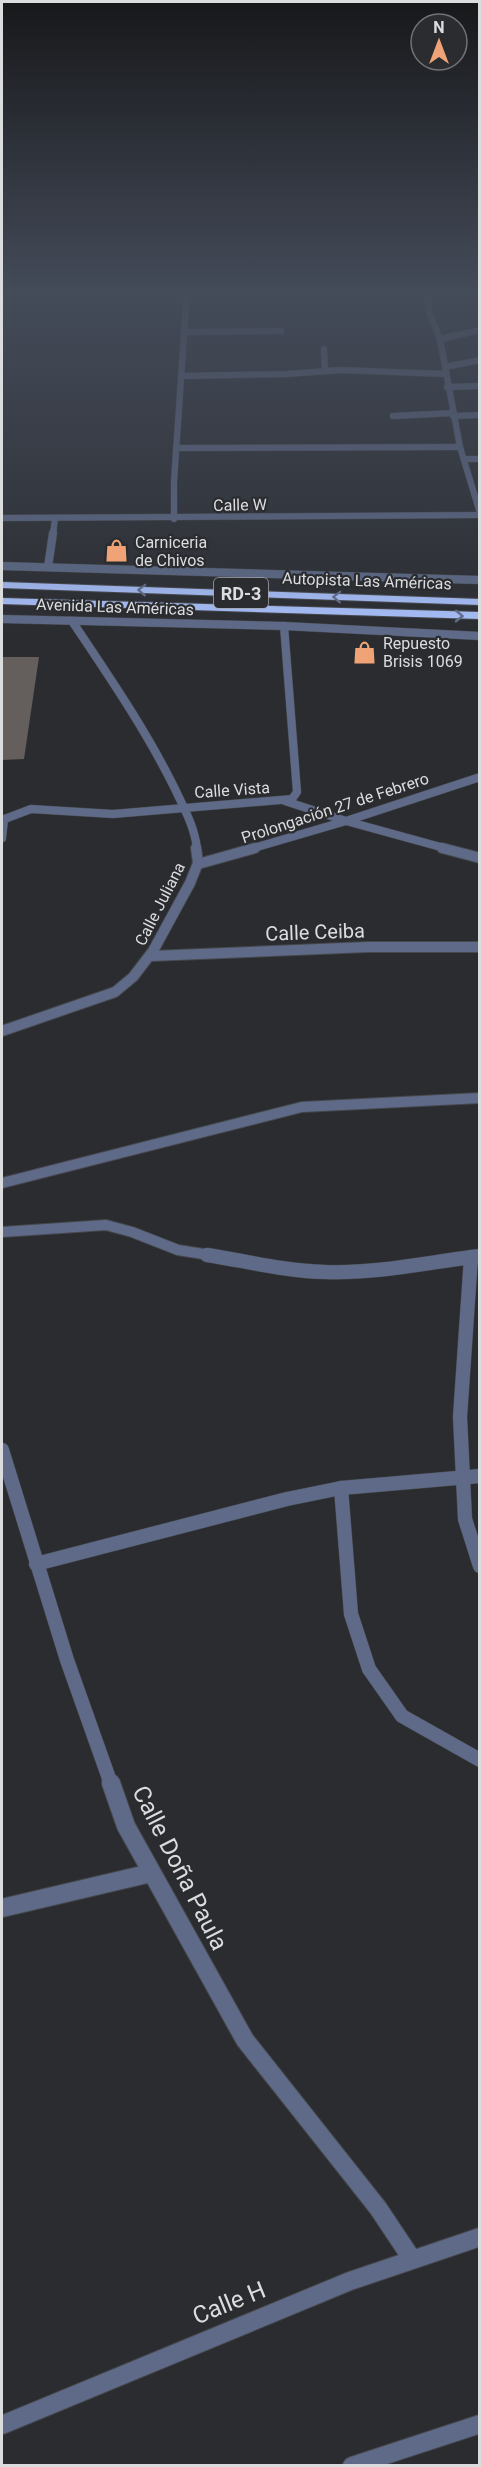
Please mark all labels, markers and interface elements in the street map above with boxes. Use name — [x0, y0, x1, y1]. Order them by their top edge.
north arrow — [409, 12, 469, 72]
text: N — [433, 18, 445, 37]
street label: Calle W — [213, 495, 267, 515]
place label: Carniceria de Chivos — [135, 533, 207, 570]
shop icon: Carniceria de Chivos — [104, 538, 130, 564]
street label: Autopista Las Américas — [282, 569, 452, 593]
road number: RD-3 — [214, 578, 268, 608]
one-way arrow — [138, 584, 147, 596]
one-way arrow — [333, 591, 342, 603]
street label: Avenida Las Américas — [36, 595, 194, 619]
one-way arrow — [454, 609, 463, 622]
place label: Repuesto Brisis 1069 — [383, 634, 463, 671]
shop icon: Repuesto Brisis 1069 — [352, 639, 378, 665]
street label: Prolongación 27 de Febrero — [239, 769, 431, 847]
street label: Calle Vista — [194, 778, 270, 802]
street label: Calle Juliana — [131, 859, 189, 949]
street label: Calle Ceiba — [265, 918, 365, 946]
street label: Calle Doña Paula — [126, 1781, 234, 1955]
street label: Calle H — [188, 2276, 270, 2330]

